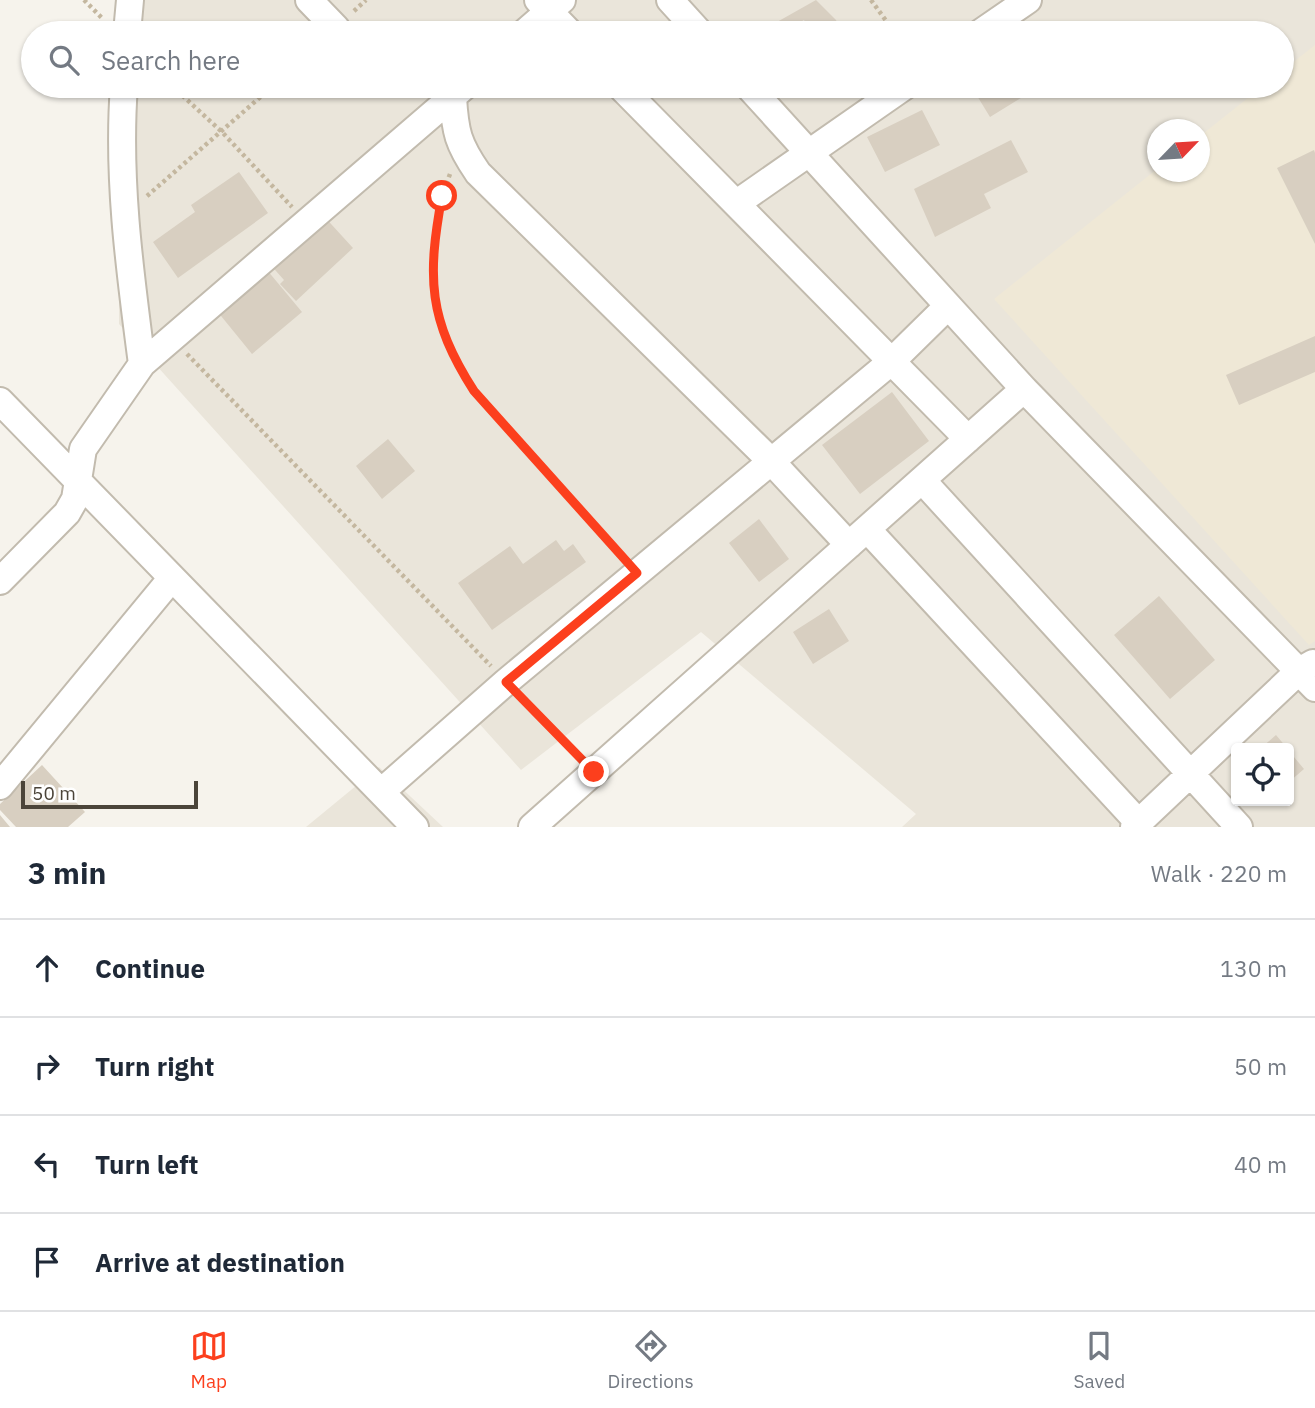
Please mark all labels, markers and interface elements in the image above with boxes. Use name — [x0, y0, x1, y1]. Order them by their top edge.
search box — [21, 21, 1294, 98]
icon: search — [45, 41, 83, 79]
text: Search here — [101, 43, 240, 77]
north arrow — [1147, 119, 1210, 182]
route start — [426, 180, 457, 211]
map controls — [1231, 743, 1294, 806]
button: locate — [1231, 743, 1294, 806]
route end — [578, 756, 609, 787]
scale bar — [21, 778, 198, 810]
text: 50 m — [32, 781, 76, 805]
text: 3 min — [28, 853, 106, 892]
text: Walk · 220 m — [1151, 858, 1287, 888]
icon: ahead — [28, 949, 66, 987]
text: Continue — [95, 951, 205, 985]
text: 130 m — [1220, 953, 1287, 983]
icon: right — [28, 1047, 66, 1085]
text: Turn right — [95, 1049, 214, 1083]
text: 50 m — [1234, 1051, 1287, 1081]
icon: left — [28, 1145, 66, 1183]
text: Turn left — [95, 1147, 198, 1181]
text: 40 m — [1234, 1149, 1287, 1179]
icon: arrive — [28, 1243, 66, 1281]
text: Arrive at destination — [95, 1245, 345, 1279]
tab: Map — [190, 1327, 228, 1393]
tab: Directions — [607, 1327, 694, 1393]
tab: Saved — [1074, 1327, 1125, 1393]

